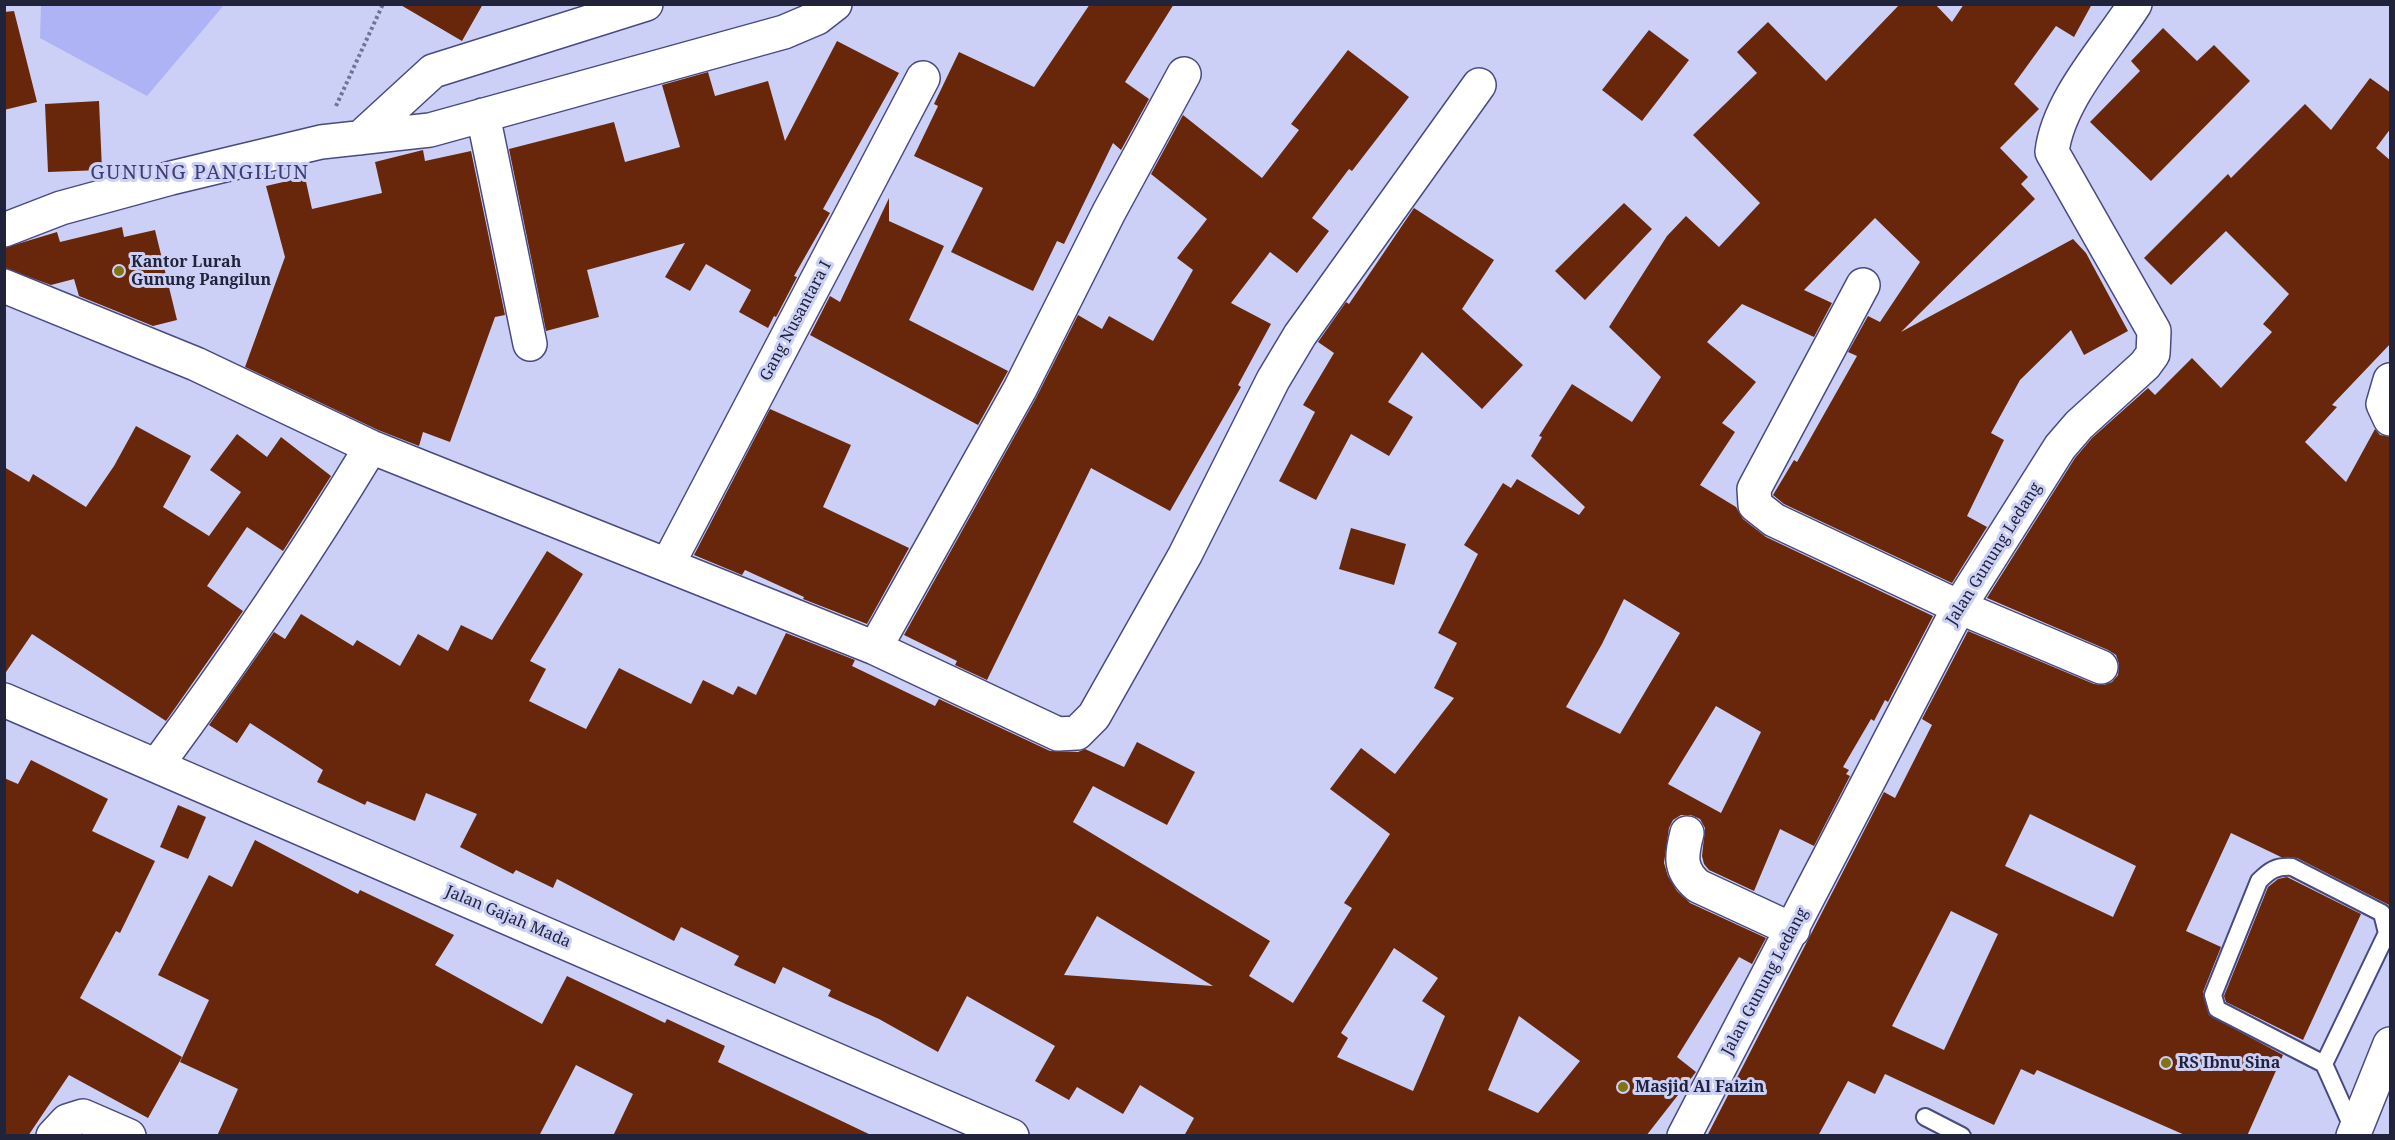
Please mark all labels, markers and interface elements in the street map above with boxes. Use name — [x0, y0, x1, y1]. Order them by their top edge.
district label: GUNUNG PANGILUN — [90, 161, 310, 185]
place label: Kantor Lurah Gunung Pangilun — [131, 252, 271, 290]
street label: Gang Nusantara I — [756, 258, 836, 384]
marker: Kantor Lurah Gunung Pangilun — [112, 264, 126, 278]
street label: Jalan Gunung Ledang — [1942, 479, 2046, 629]
street label: Jalan Gajah Mada — [442, 882, 574, 952]
street label: Jalan Gunung Ledang — [1718, 905, 1812, 1059]
place label: RS Ibnu Sina — [2178, 1053, 2280, 1073]
marker: RS Ibnu Sina — [2159, 1056, 2173, 1070]
place label: Masjid Al Faizin — [1635, 1077, 1764, 1097]
marker: Masjid Al Faizin — [1616, 1080, 1630, 1094]

